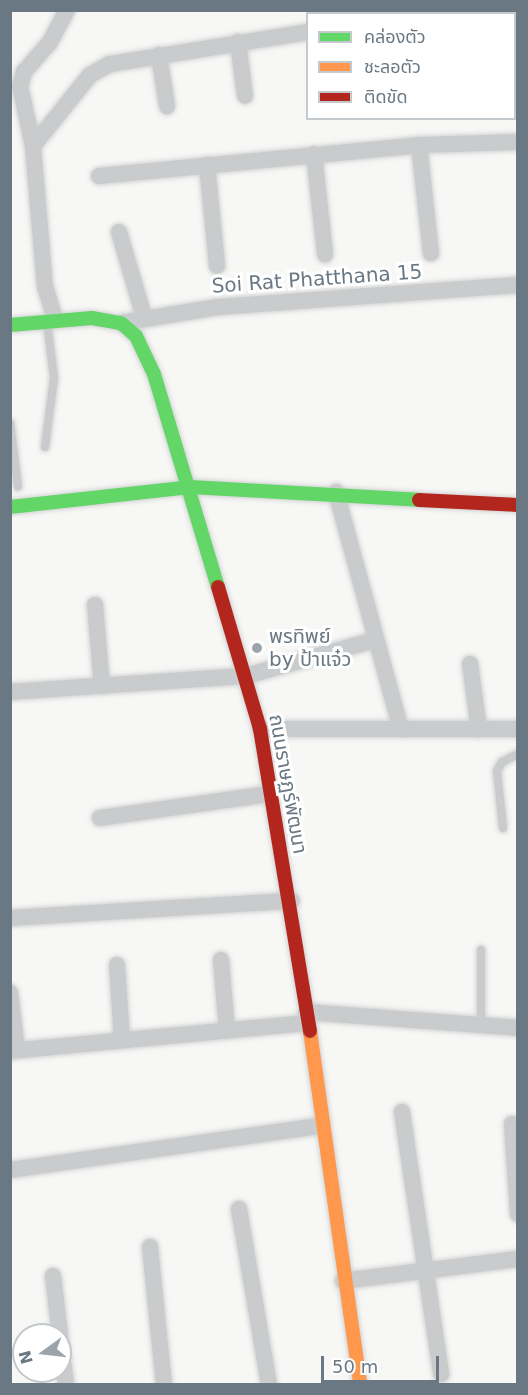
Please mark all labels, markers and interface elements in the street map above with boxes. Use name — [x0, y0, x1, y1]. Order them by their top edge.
legend — [306, 12, 516, 120]
text: คล่องตัว — [364, 26, 426, 47]
text: ชะลอตัว — [364, 56, 421, 77]
text: ติดขัด — [364, 86, 407, 107]
street label: Soi Rat Phatthana 15 — [211, 260, 423, 298]
place label: พรทิพย์ by ป้าแจ๋ว — [269, 624, 351, 671]
marker: พรทิพย์ by ป้าแจ๋ว — [250, 641, 264, 655]
street label: ถนนราษฏร์พัฒนา — [264, 712, 312, 856]
north arrow — [12, 1323, 72, 1383]
scale bar — [324, 1344, 442, 1382]
text: N — [15, 1348, 37, 1366]
text: 50 m — [332, 1356, 378, 1377]

